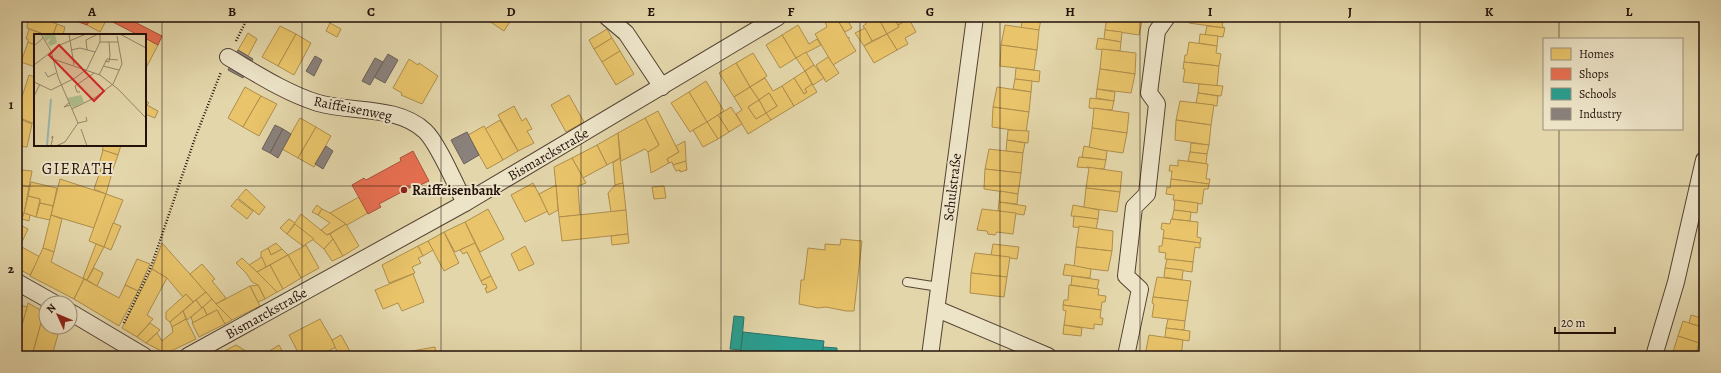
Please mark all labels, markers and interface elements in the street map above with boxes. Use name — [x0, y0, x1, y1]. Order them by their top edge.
text: A — [87, 3, 97, 20]
text: B — [228, 3, 236, 20]
text: C — [367, 3, 375, 20]
text: D — [506, 3, 516, 20]
text: E — [647, 3, 655, 20]
text: F — [788, 3, 795, 20]
text: G — [926, 3, 934, 20]
text: H — [1065, 3, 1075, 20]
text: I — [1208, 3, 1213, 20]
text: J — [1348, 3, 1352, 20]
text: K — [1485, 3, 1494, 20]
text: L — [1626, 3, 1633, 20]
inset map — [34, 34, 146, 146]
legend — [1543, 38, 1683, 130]
text: Homes — [1579, 46, 1614, 62]
text: Shops — [1579, 66, 1609, 82]
text: Schools — [1579, 86, 1616, 102]
street label: Raiffeisenweg — [312, 92, 394, 125]
text: 1 — [9, 96, 14, 113]
text: Industry — [1579, 106, 1622, 122]
street label: Bismarckstraße — [504, 124, 592, 185]
street label: Schulstraße — [939, 152, 966, 222]
district label: GIERATH — [42, 158, 114, 180]
place label: Raiffeisenbank — [412, 181, 501, 200]
marker: Raiffeisenbank — [399, 185, 409, 195]
text: 2 — [8, 260, 15, 277]
street label: Bismarckstraße — [222, 283, 310, 344]
north arrow — [38, 295, 78, 335]
text: N — [43, 300, 59, 316]
scale bar — [1555, 309, 1615, 335]
text: 20 m — [1561, 315, 1585, 331]

